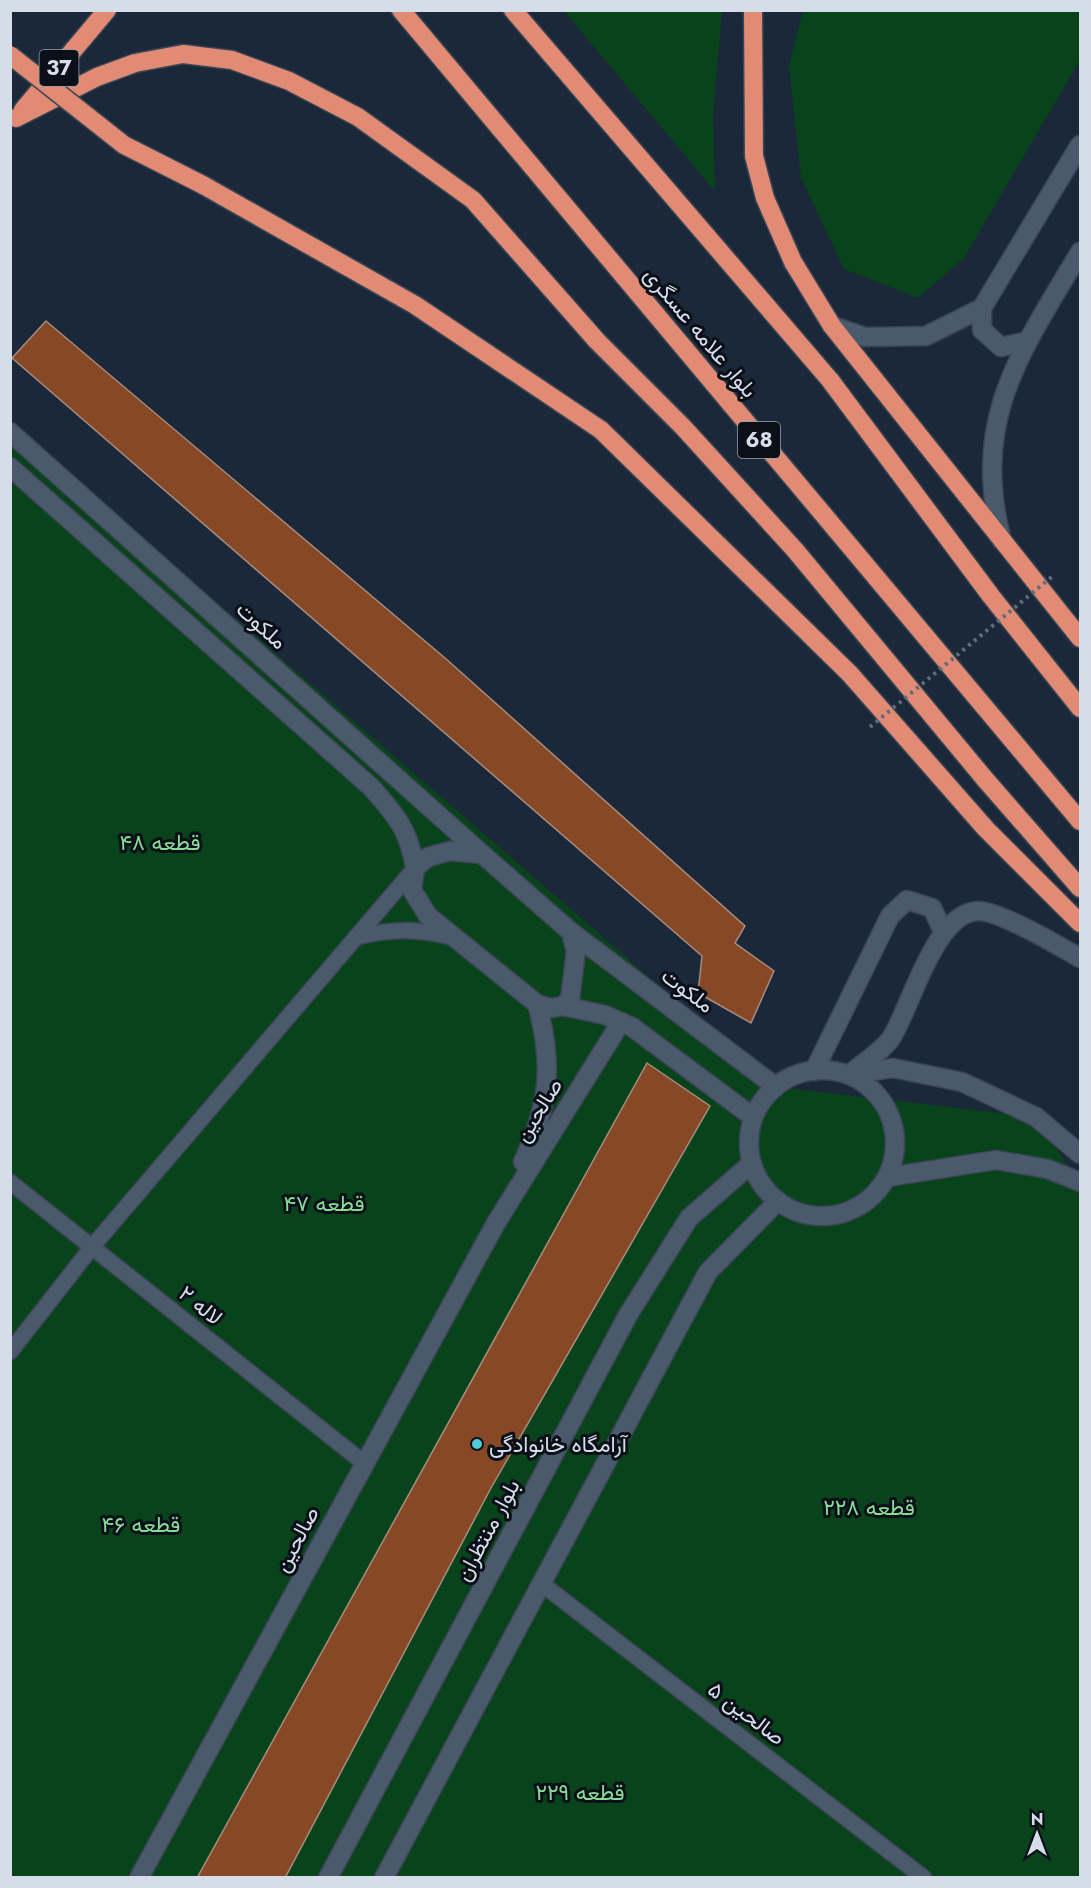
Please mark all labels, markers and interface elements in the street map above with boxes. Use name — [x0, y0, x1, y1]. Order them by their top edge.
road number: 37 — [40, 50, 78, 86]
street label: بلوار علامه عسگری — [637, 260, 765, 404]
road number: 68 — [738, 422, 780, 458]
street label: ملکوت — [229, 593, 295, 657]
park label: قطعه ۴۸ — [119, 826, 201, 858]
street label: ملکوت — [655, 959, 721, 1021]
street label: صالحین — [506, 1072, 570, 1148]
park label: قطعه ۴۷ — [283, 1187, 365, 1219]
street label: لاله ۲ — [172, 1277, 230, 1333]
place label: آرامگاه خانوادگی — [489, 1428, 629, 1460]
marker: آرامگاه خانوادگی — [470, 1437, 484, 1451]
street label: بلوار منتظران — [447, 1473, 527, 1587]
park label: قطعه ۲۲۸ — [823, 1491, 915, 1523]
street label: صالحین — [265, 1501, 327, 1577]
park label: قطعه ۴۶ — [102, 1508, 180, 1540]
street label: صالحین ۵ — [702, 1673, 792, 1753]
park label: قطعه ۲۲۹ — [535, 1776, 625, 1808]
north arrow — [1007, 1804, 1067, 1864]
text: N — [1031, 1808, 1043, 1831]

